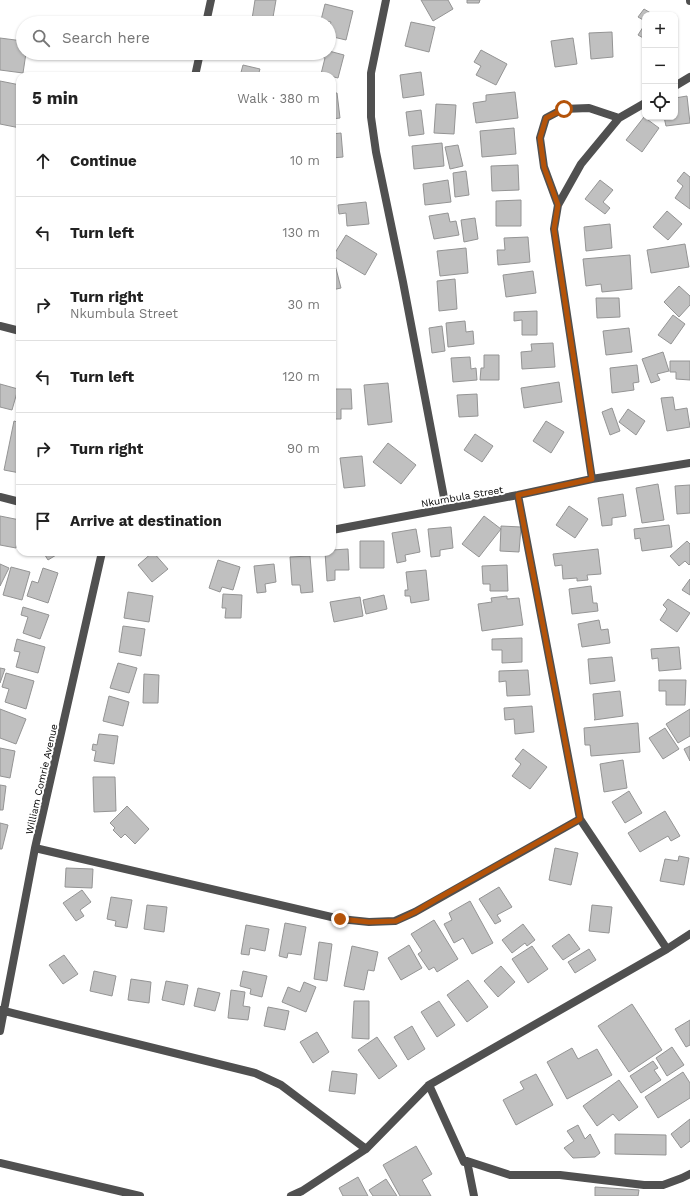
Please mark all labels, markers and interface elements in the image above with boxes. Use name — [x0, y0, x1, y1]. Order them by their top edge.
map controls — [642, 12, 678, 120]
button: + — [642, 12, 678, 48]
search box — [16, 16, 336, 60]
icon: search — [30, 27, 52, 49]
text: Search here — [62, 29, 150, 47]
button: − — [642, 48, 678, 84]
button: locate — [642, 84, 678, 120]
text: 5 min — [32, 88, 78, 108]
text: Walk · 380 m — [237, 91, 320, 106]
route start — [555, 100, 573, 118]
icon: ahead — [32, 150, 54, 172]
text: Continue — [70, 152, 137, 170]
text: 10 m — [290, 153, 320, 168]
icon: left — [32, 222, 54, 244]
text: Turn left — [70, 224, 134, 242]
text: 130 m — [282, 225, 320, 240]
text: Turn right — [70, 288, 143, 306]
icon: right — [32, 294, 54, 316]
text: 30 m — [288, 297, 320, 312]
text: Nkumbula Street — [70, 306, 178, 321]
icon: left — [32, 366, 54, 388]
text: Turn left — [70, 368, 134, 386]
text: 120 m — [282, 369, 320, 384]
icon: right — [32, 438, 54, 460]
text: Turn right — [70, 440, 143, 458]
text: 90 m — [287, 441, 320, 456]
street label: Nkumbula Street — [420, 484, 505, 509]
icon: arrive — [32, 510, 54, 532]
text: Arrive at destination — [70, 512, 222, 530]
street label: William Comrie Avenue — [23, 723, 60, 835]
route end — [331, 910, 349, 928]

